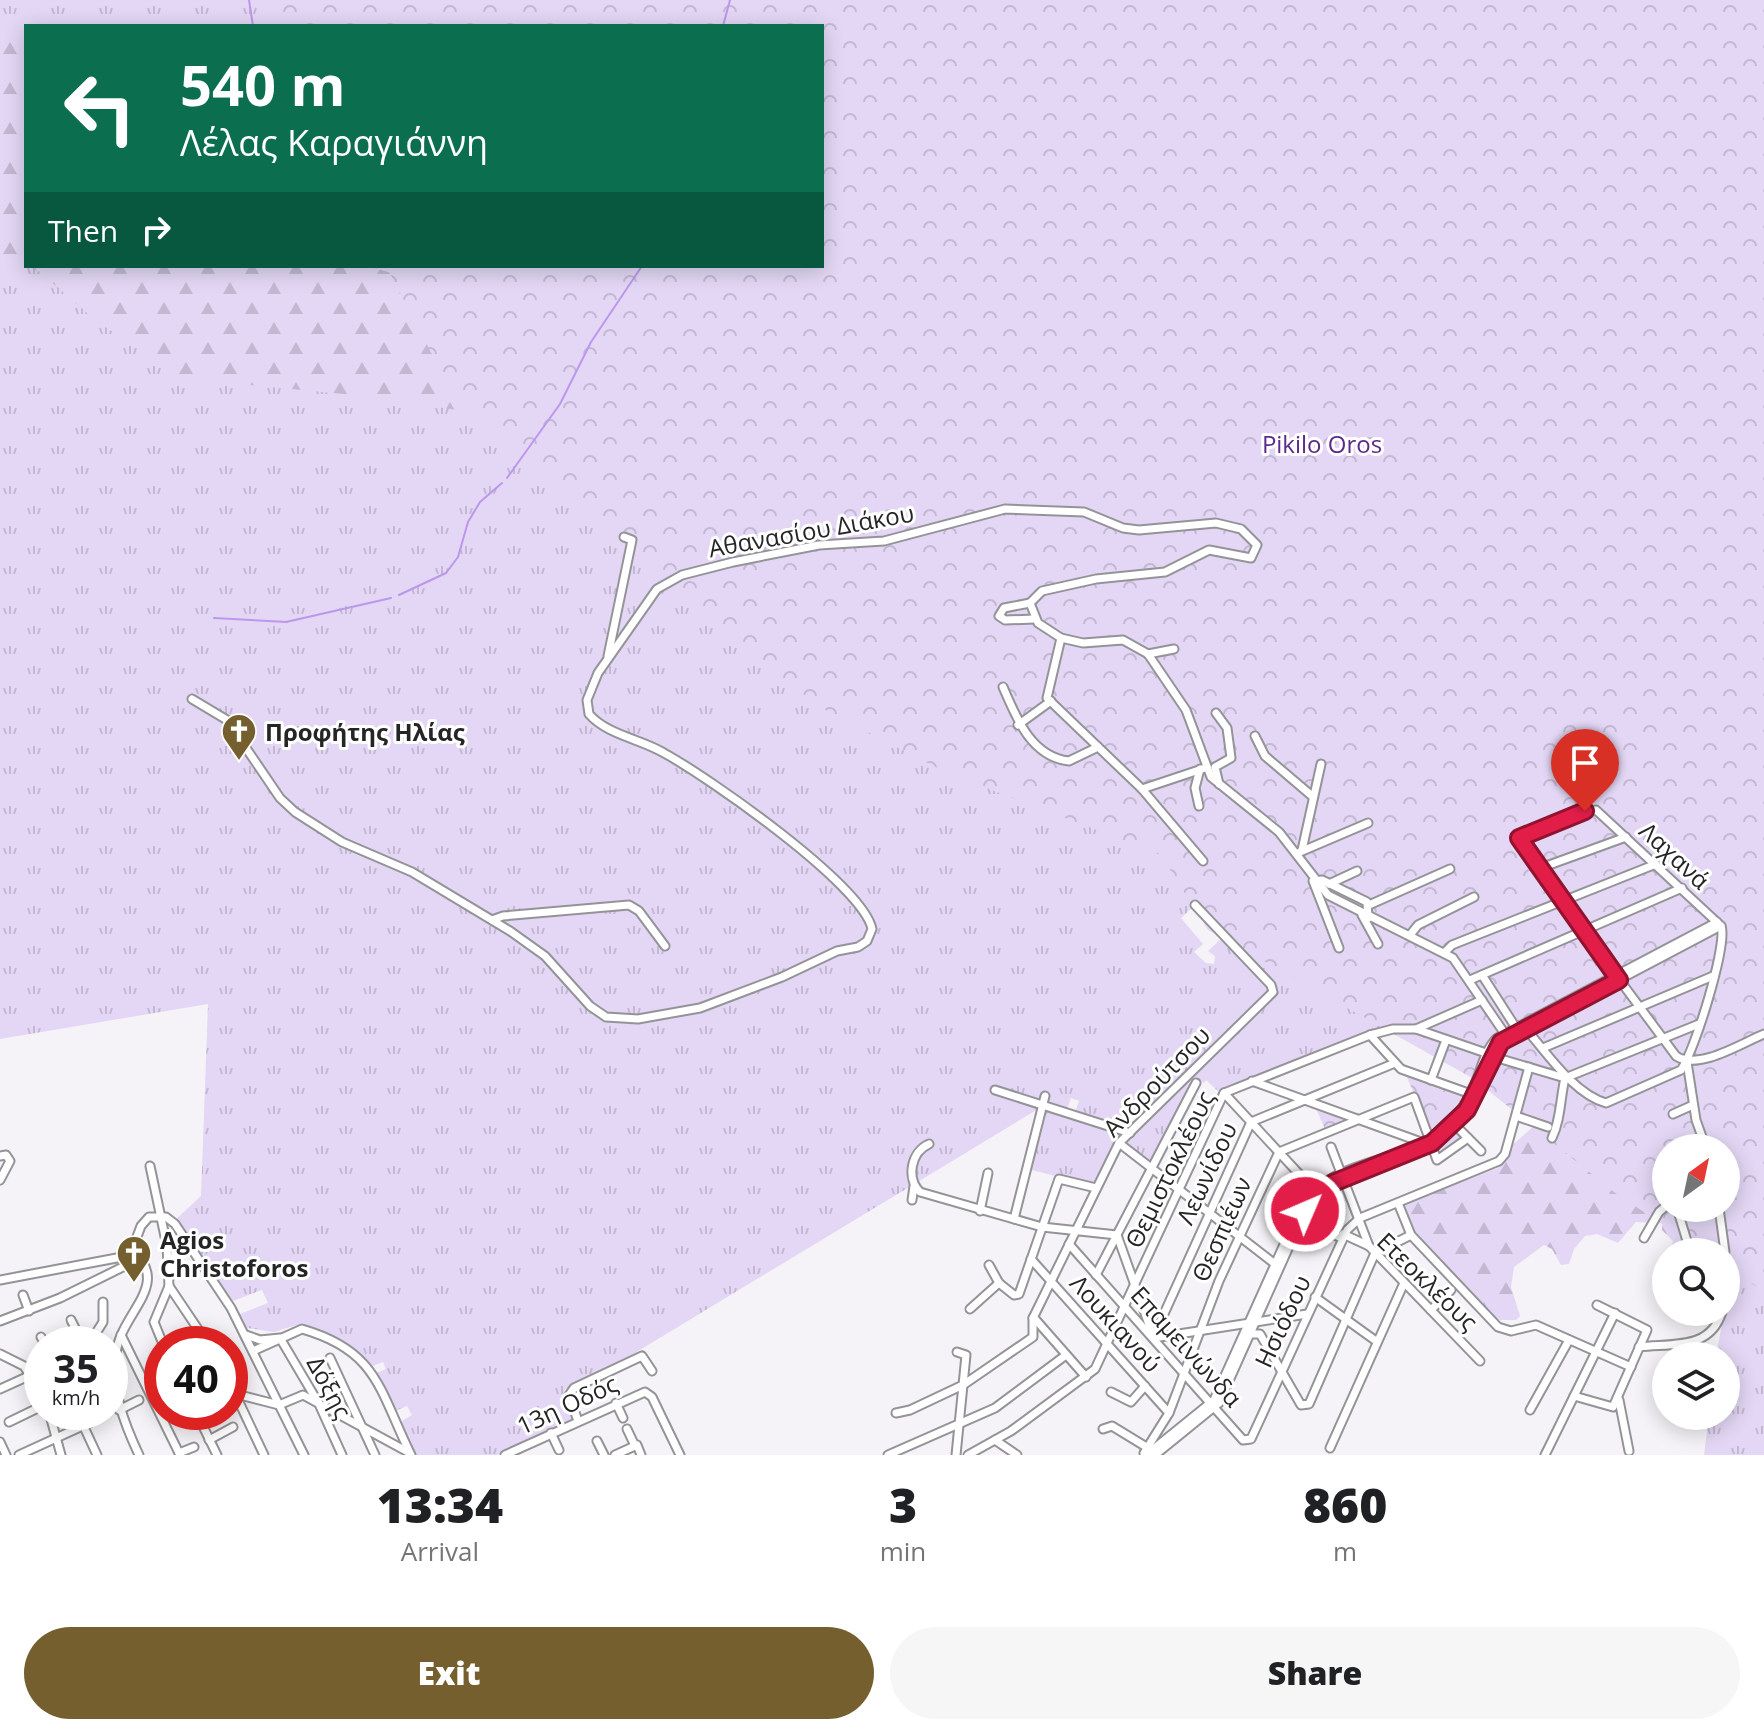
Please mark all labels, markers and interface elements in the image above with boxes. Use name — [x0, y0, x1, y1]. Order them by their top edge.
text: 540 m — [180, 46, 346, 122]
icon: left — [48, 56, 152, 160]
text: Λέλας Καραγιάννη — [180, 118, 488, 167]
icon: right — [134, 208, 178, 252]
text: Then — [48, 210, 118, 251]
park label: Pikilo Oros — [1262, 427, 1382, 460]
street label: Αθανασίου Διάκου — [706, 496, 916, 564]
church icon: Προφήτης Ηλίας — [220, 712, 258, 762]
place label: Προφήτης Ηλίας — [265, 715, 465, 748]
pin — [1551, 729, 1619, 811]
icon: arrive — [1563, 741, 1607, 785]
street label: Λαχανά — [1633, 814, 1717, 896]
street label: Ανδρούτσου — [1095, 1019, 1217, 1143]
street label: Θεμιστοκλέους — [1117, 1085, 1221, 1253]
street label: Λεωνίδου — [1168, 1117, 1244, 1229]
north arrow — [1652, 1134, 1740, 1222]
map controls — [1652, 1134, 1740, 1430]
position arrow — [1263, 1169, 1347, 1253]
street label: Θεσπιέων — [1183, 1171, 1259, 1287]
place label: Agios Christoforos — [160, 1223, 308, 1284]
street label: Ετεοκλέους — [1370, 1225, 1486, 1337]
church icon: Agios Christoforos — [115, 1234, 153, 1284]
button: search — [1652, 1238, 1740, 1326]
street label: Λουκιανού — [1063, 1267, 1169, 1379]
street label: Ησιόδου — [1246, 1269, 1318, 1373]
street label: Επαμεινώνδα — [1124, 1279, 1250, 1414]
speed limit sign: 40 — [144, 1326, 248, 1430]
text: 35 — [53, 1340, 99, 1395]
button: layers — [1652, 1342, 1740, 1430]
street label: Δόξης — [300, 1350, 360, 1424]
street label: 13η Οδός — [511, 1366, 623, 1442]
text: km/h — [52, 1384, 100, 1411]
text: 13:34 — [377, 1472, 503, 1537]
text: 3 — [889, 1472, 917, 1537]
text: 860 — [1303, 1472, 1387, 1537]
text: Arrival — [401, 1533, 479, 1569]
text: min — [880, 1533, 926, 1569]
text: m — [1333, 1533, 1357, 1569]
button: Exit — [24, 1627, 874, 1719]
button: Share — [890, 1627, 1740, 1719]

